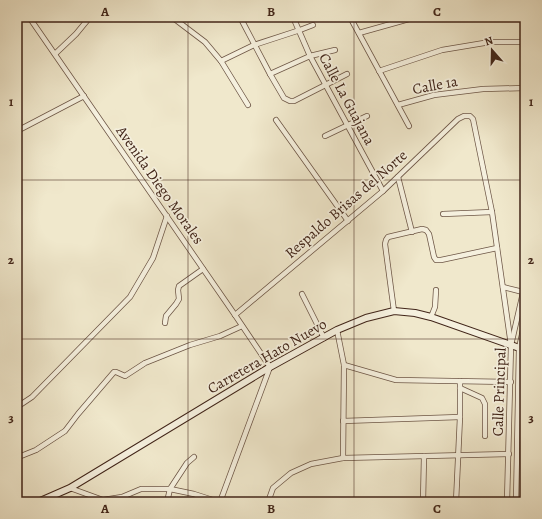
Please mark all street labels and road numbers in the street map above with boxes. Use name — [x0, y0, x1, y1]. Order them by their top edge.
street label: Calle La Guajana — [314, 49, 380, 149]
street label: Calle 1a — [411, 71, 459, 99]
street label: Avenida Diego Morales — [111, 121, 208, 248]
street label: Respaldo Brisas del Norte — [281, 145, 412, 263]
street label: Carretera Hato Nuevo — [204, 314, 330, 398]
street label: Calle Principal — [487, 347, 511, 437]

